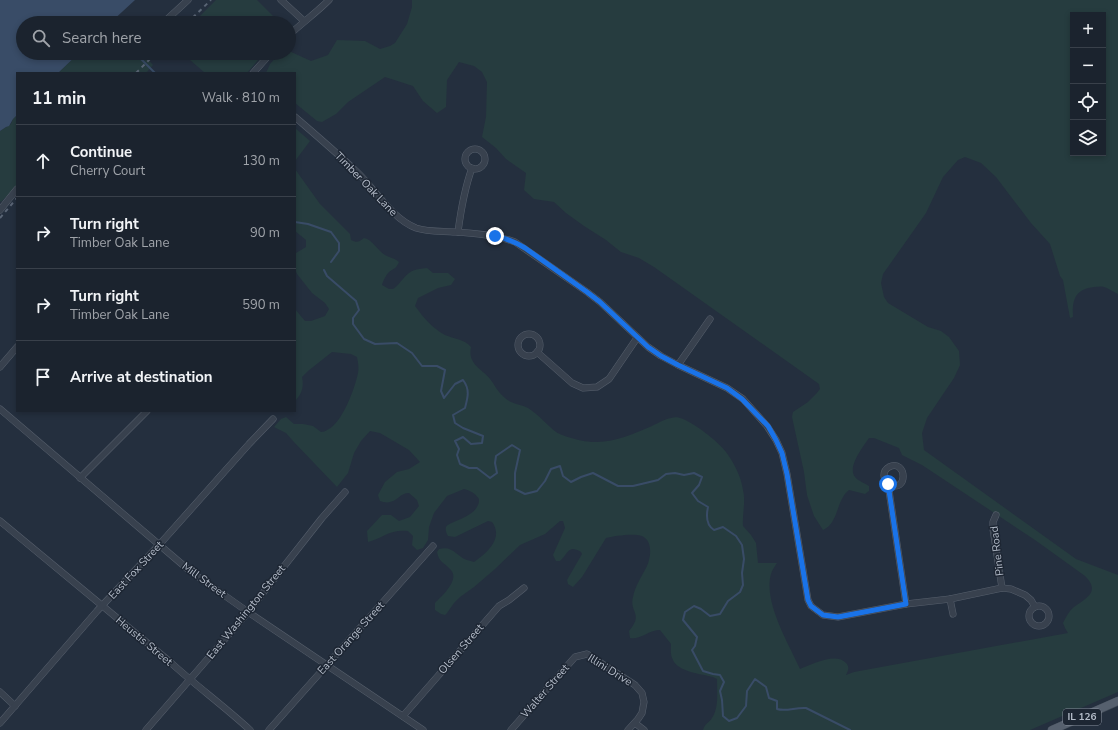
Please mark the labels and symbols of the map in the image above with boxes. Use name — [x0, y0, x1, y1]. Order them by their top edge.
street label: Timber Oak Lane — [331, 149, 401, 220]
route end — [486, 227, 504, 245]
route start — [879, 475, 897, 493]
street label: Pine Road — [987, 525, 1007, 577]
street label: East Fox Street — [105, 538, 167, 602]
street label: Mill Street — [179, 559, 229, 601]
street label: East Washington Street — [203, 562, 289, 662]
street label: East Orange Street — [314, 598, 388, 678]
street label: Heustis Street — [112, 613, 176, 669]
street label: Olsen Street — [435, 621, 487, 677]
street label: Illini Drive — [585, 650, 635, 690]
street label: Walter Street — [517, 661, 573, 721]
road number: IL 126 — [1063, 709, 1101, 725]

